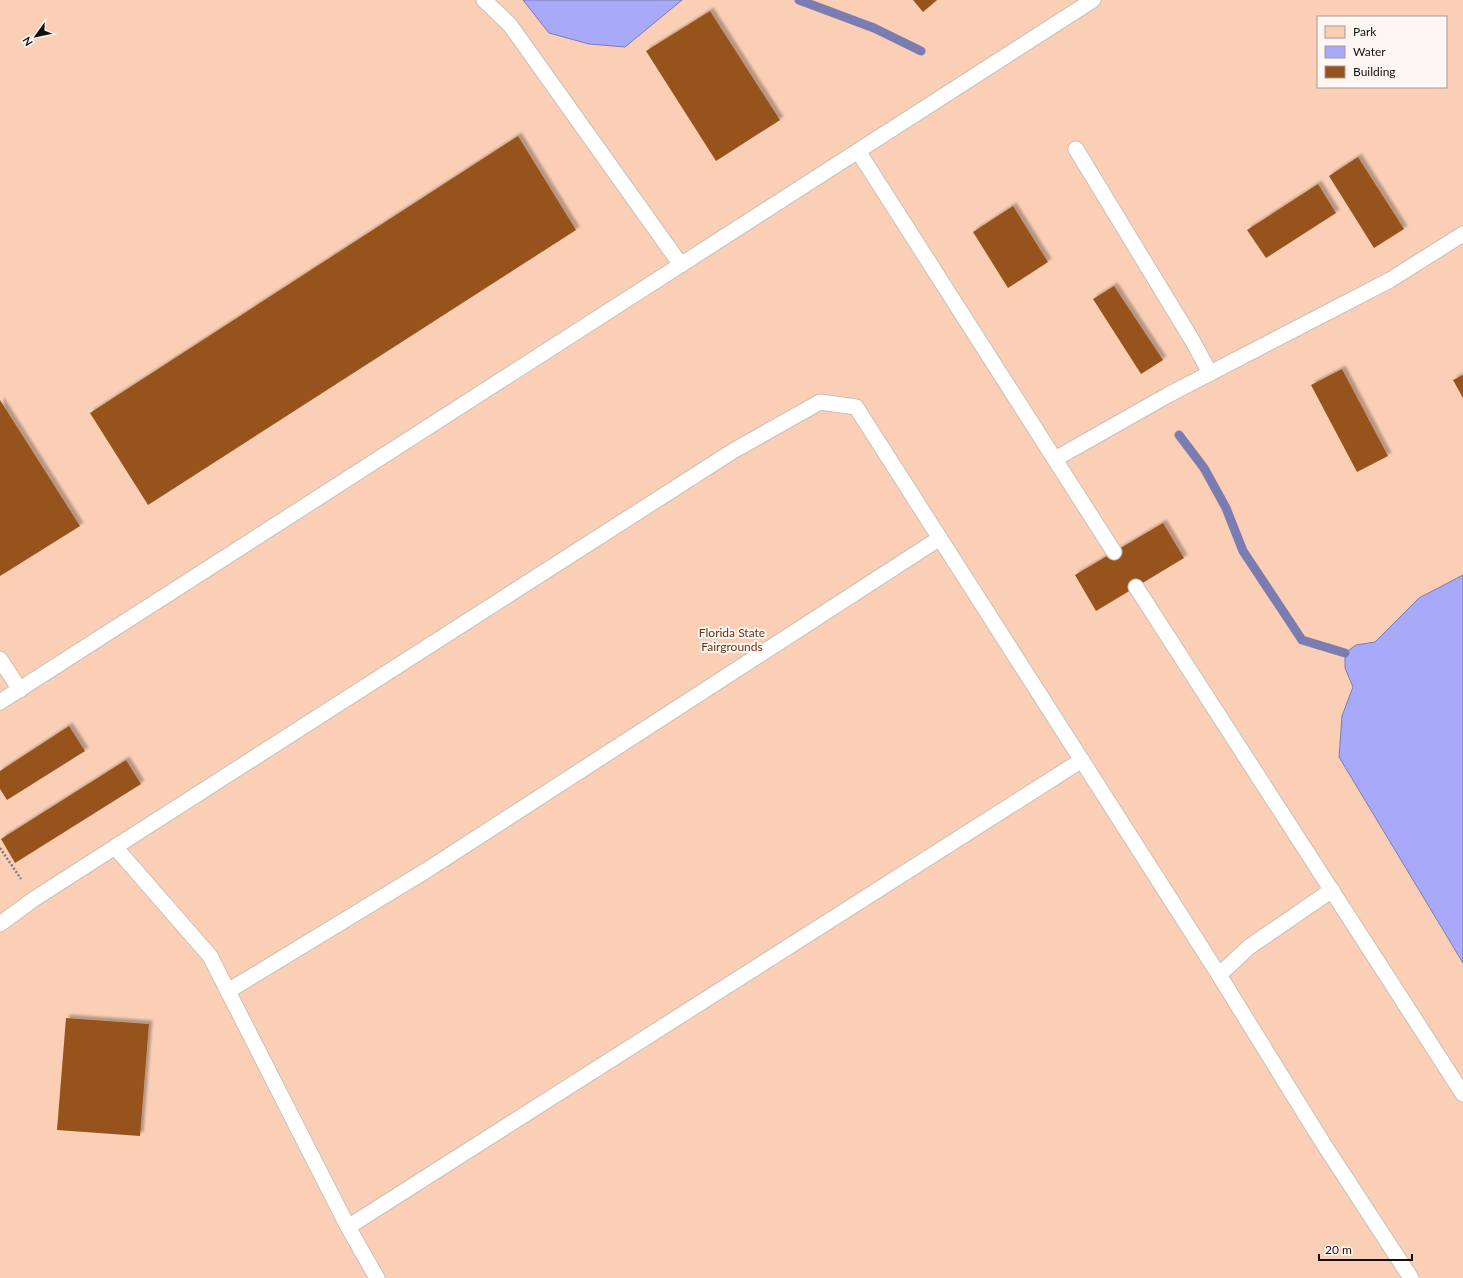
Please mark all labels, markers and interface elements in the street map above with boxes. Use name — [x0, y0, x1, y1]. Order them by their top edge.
north arrow — [16, 16, 56, 56]
legend — [1317, 16, 1447, 88]
text: Park — [1353, 24, 1377, 39]
text: N — [19, 35, 35, 49]
text: Water — [1353, 44, 1386, 59]
text: Building — [1353, 64, 1396, 79]
park label: Florida State Fairgrounds — [699, 625, 765, 654]
scale bar — [1319, 1236, 1412, 1262]
text: 20 m — [1325, 1242, 1352, 1257]

